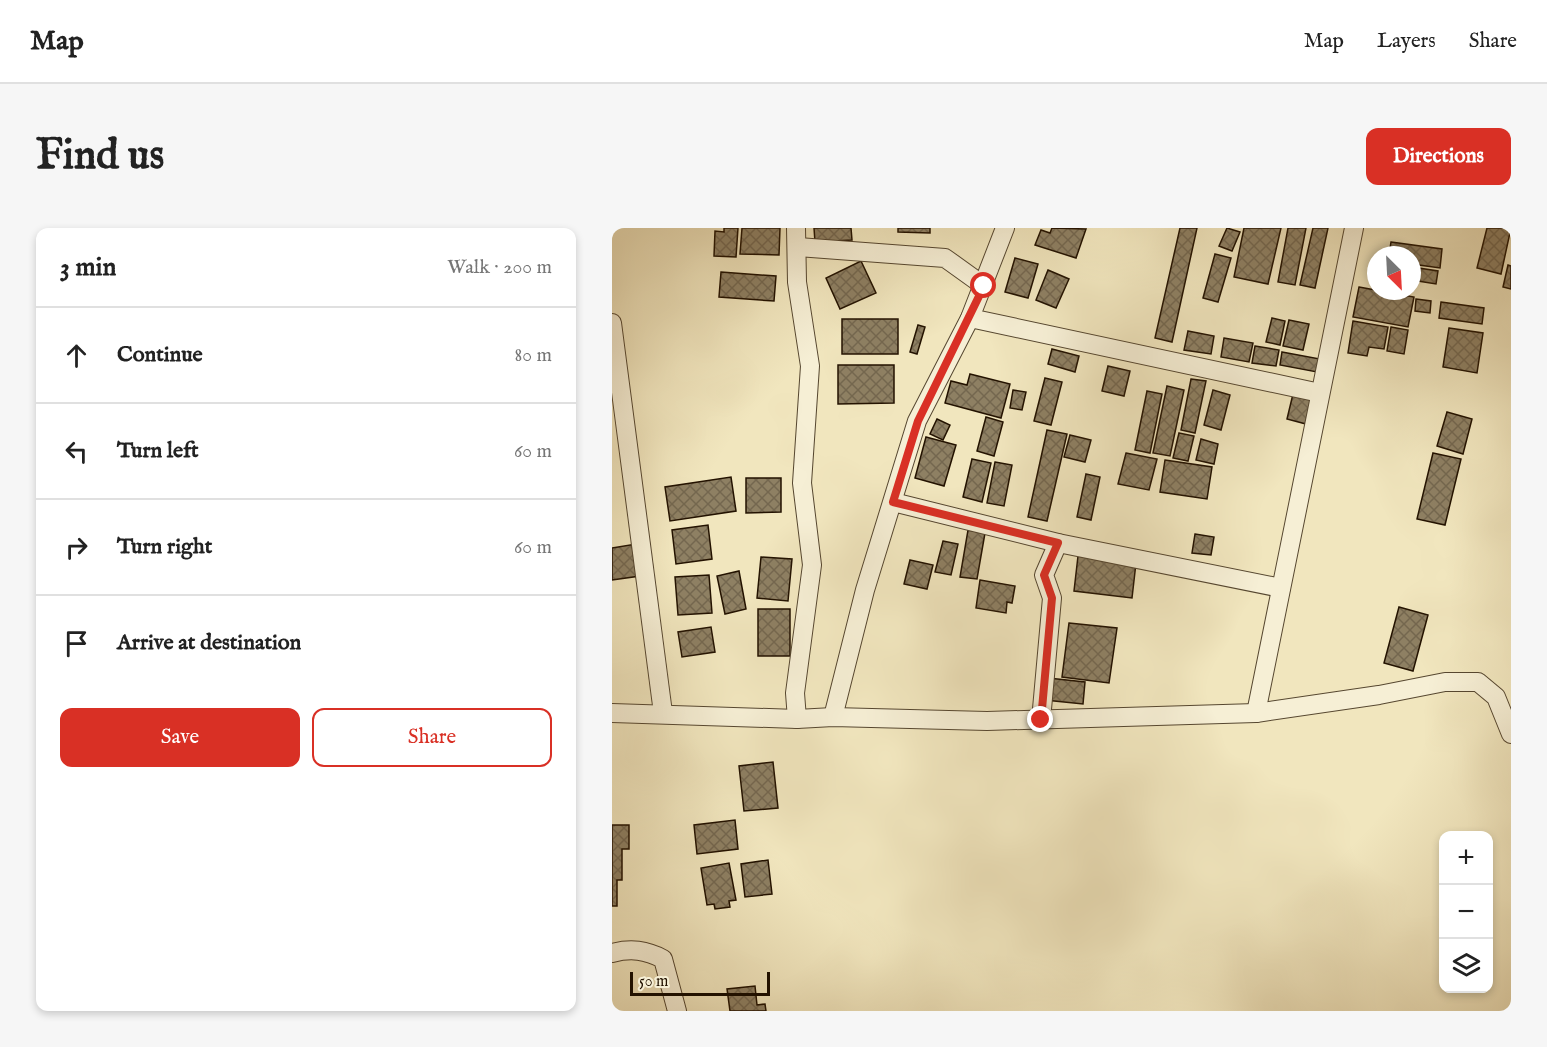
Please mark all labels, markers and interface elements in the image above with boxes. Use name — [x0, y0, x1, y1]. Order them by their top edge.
text: Map — [30, 24, 84, 59]
text: Map — [1304, 28, 1344, 55]
text: Layers — [1377, 28, 1436, 55]
text: Share — [1469, 28, 1517, 55]
button: Directions — [1366, 128, 1511, 185]
text: Find us — [36, 130, 164, 183]
north arrow — [1367, 246, 1421, 300]
text: 3 min — [60, 251, 116, 284]
text: Walk · 200 m — [447, 255, 552, 280]
route start — [970, 272, 996, 298]
icon: ahead — [60, 339, 93, 372]
text: Continue — [117, 341, 203, 369]
text: 80 m — [515, 343, 552, 368]
icon: left — [60, 435, 93, 468]
text: Turn left — [117, 437, 199, 465]
text: 60 m — [514, 439, 552, 464]
icon: right — [60, 531, 93, 564]
text: Turn right — [117, 533, 212, 561]
text: 60 m — [514, 535, 552, 560]
icon: arrive — [60, 627, 93, 660]
text: Arrive at destination — [117, 629, 301, 657]
route end — [1027, 706, 1053, 732]
button: Save — [60, 708, 300, 767]
button: Share — [312, 708, 552, 767]
map controls — [1439, 831, 1493, 993]
button: + — [1439, 831, 1493, 885]
button: − — [1439, 885, 1493, 939]
button: layers — [1439, 939, 1493, 993]
scale bar — [630, 969, 770, 996]
text: 50 m — [639, 972, 668, 992]

